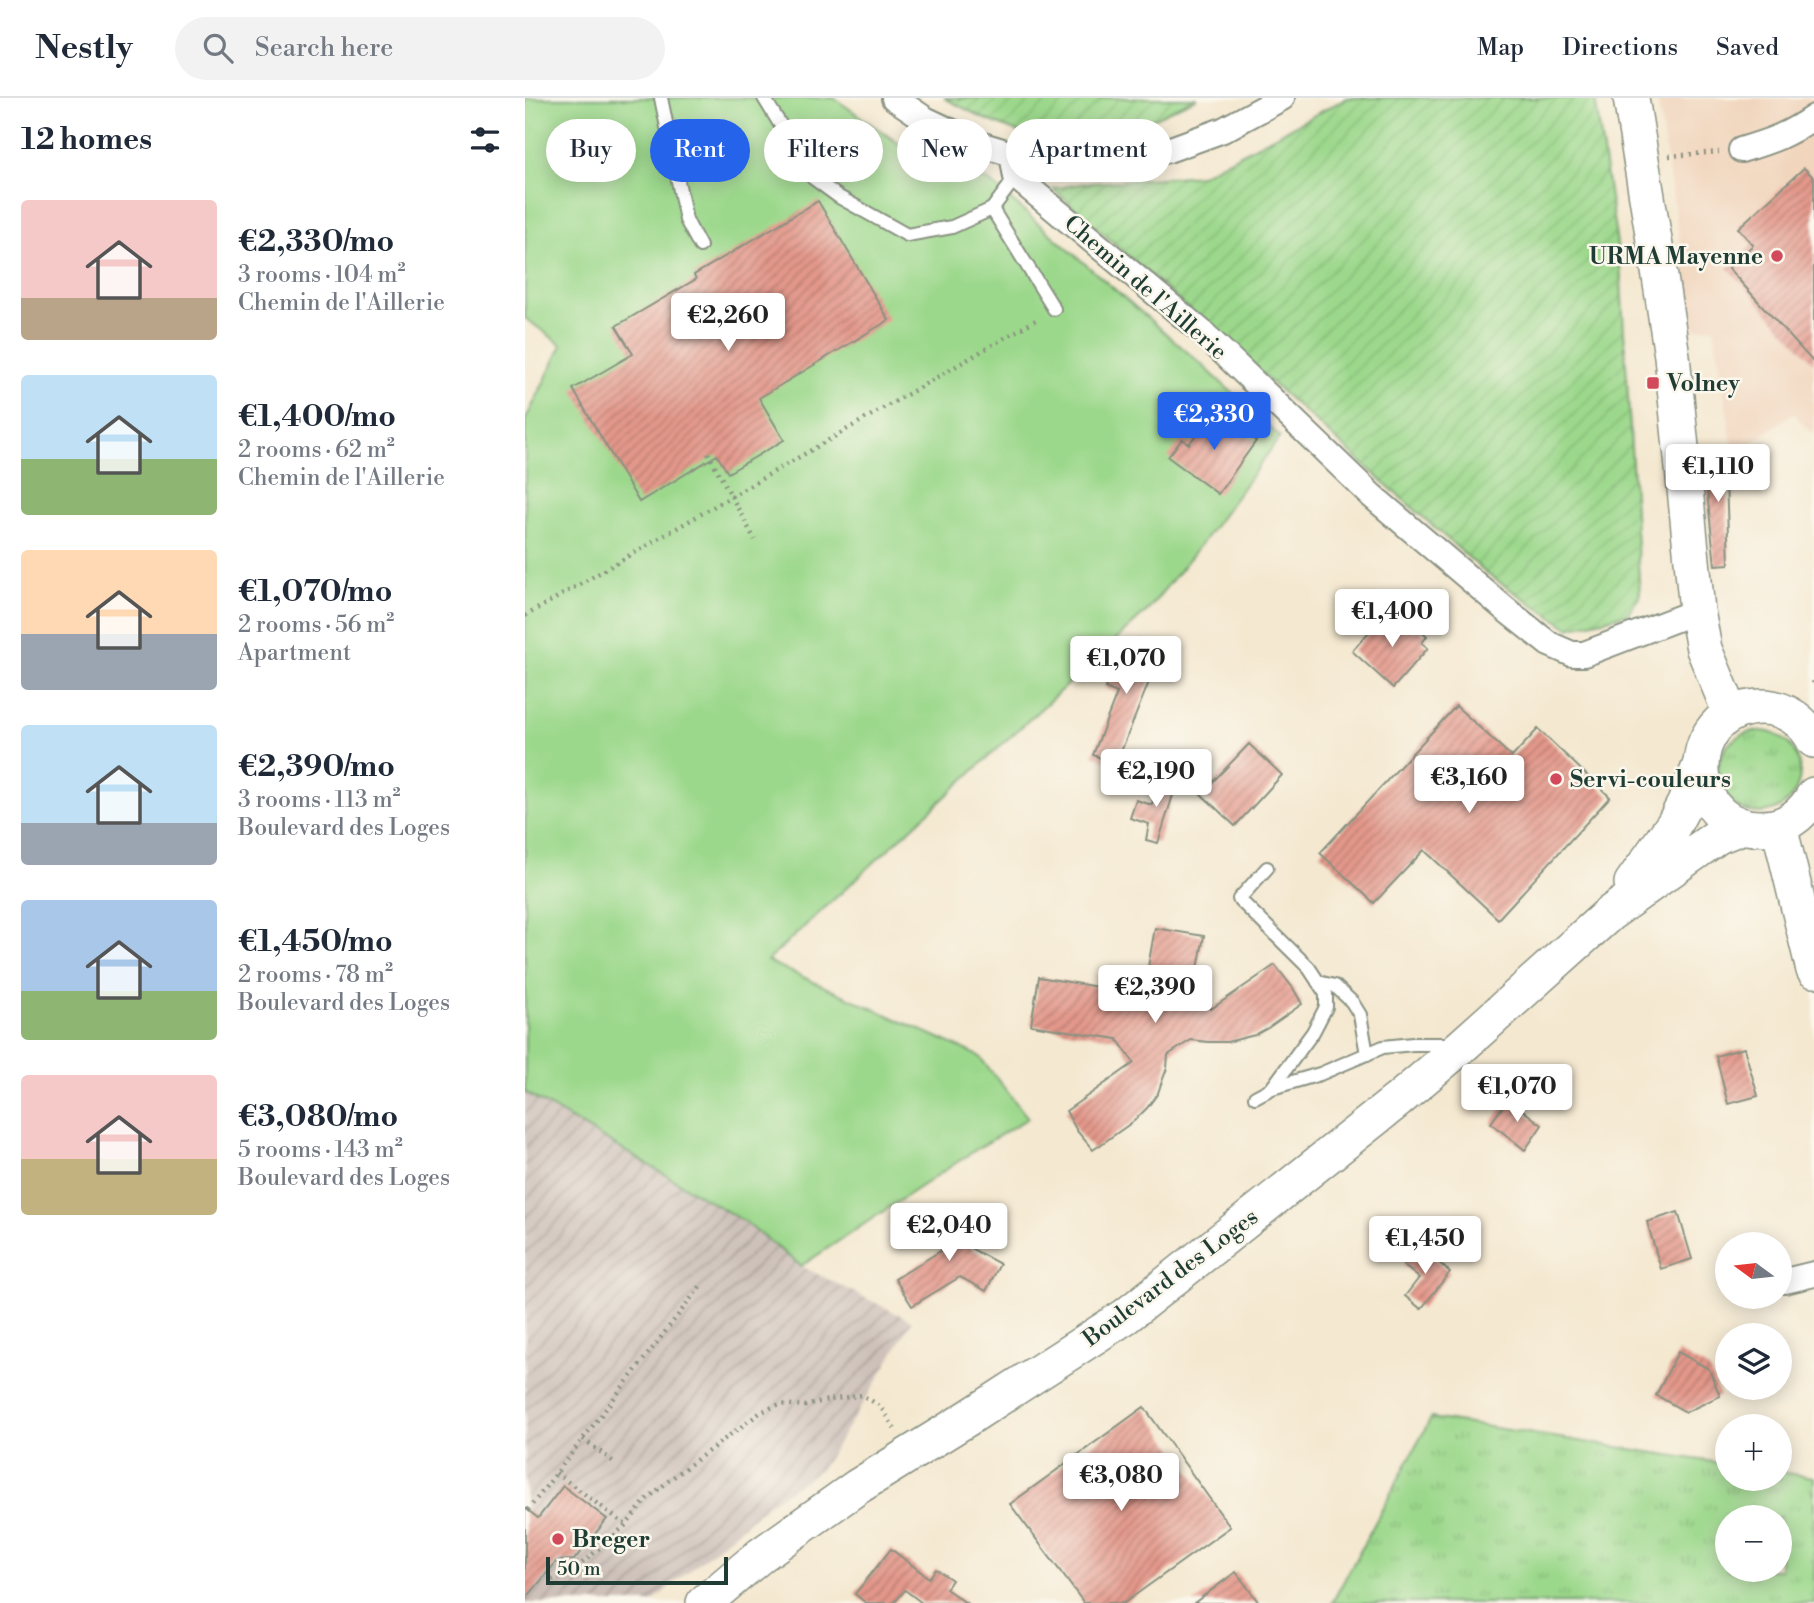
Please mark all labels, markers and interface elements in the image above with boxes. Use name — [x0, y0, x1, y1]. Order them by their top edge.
search box — [175, 17, 665, 80]
text: Nestly — [35, 28, 133, 69]
icon: search — [199, 29, 237, 67]
text: Search here — [255, 32, 393, 64]
text: Map — [1477, 33, 1524, 63]
text: Directions — [1562, 33, 1678, 63]
text: Saved — [1716, 33, 1779, 63]
chip: Buy — [546, 119, 636, 182]
chip: Rent — [650, 119, 750, 182]
chip: Filters — [764, 119, 883, 182]
chip: New — [897, 119, 992, 182]
chip: Apartment — [1006, 119, 1172, 182]
text: 12 homes — [21, 121, 152, 159]
icon: filters — [466, 121, 504, 159]
street label: Chemin de l'Aillerie — [1058, 209, 1233, 366]
text: €2,330/mo — [238, 223, 394, 261]
icon: home — [77, 228, 161, 312]
place label: URMA Mayenne — [1589, 243, 1763, 271]
marker: URMA Mayenne — [1769, 248, 1785, 264]
text: 3 rooms · 104 m² — [238, 261, 406, 289]
text: Chemin de l'Aillerie — [238, 289, 445, 317]
pin: €2,260 — [671, 294, 785, 353]
text: €2,260 — [687, 302, 769, 330]
place label: Volney — [1666, 370, 1740, 398]
marker: Volney — [1645, 375, 1661, 391]
pin: €2,330 — [1157, 392, 1271, 452]
text: €1,400/mo — [238, 398, 396, 436]
text: €2,330 — [1174, 401, 1254, 429]
icon: home — [77, 403, 161, 487]
text: 2 rooms · 62 m² — [238, 436, 395, 464]
pin: €1,110 — [1661, 444, 1775, 504]
text: €1,110 — [1682, 453, 1754, 481]
text: Chemin de l'Aillerie — [238, 464, 445, 492]
text: €1,070/mo — [238, 573, 392, 611]
icon: home — [77, 578, 161, 662]
pin: €1,400 — [1335, 589, 1449, 649]
text: €1,400 — [1351, 598, 1433, 626]
text: 2 rooms · 56 m² — [238, 611, 394, 639]
pin: €1,070 — [1069, 636, 1183, 696]
text: Apartment — [238, 639, 351, 667]
text: €1,070 — [1086, 645, 1166, 673]
text: €2,390/mo — [238, 748, 395, 786]
pin: €2,190 — [1099, 750, 1213, 809]
icon: home — [77, 753, 161, 837]
pin: €3,160 — [1412, 756, 1526, 815]
text: €2,190 — [1117, 758, 1195, 786]
text: €3,160 — [1430, 764, 1508, 792]
place label: Servi-couleurs — [1570, 766, 1731, 794]
marker: Servi-couleurs — [1548, 771, 1564, 787]
text: 3 rooms · 113 m² — [238, 786, 401, 814]
text: Boulevard des Loges — [238, 814, 450, 842]
text: €1,450/mo — [238, 923, 393, 961]
icon: home — [77, 928, 161, 1012]
text: 2 rooms · 78 m² — [238, 961, 393, 989]
pin: €2,390 — [1098, 965, 1212, 1025]
text: €2,390 — [1114, 974, 1196, 1002]
text: Boulevard des Loges — [238, 989, 450, 1017]
pin: €1,070 — [1460, 1065, 1574, 1124]
text: €1,070 — [1477, 1073, 1557, 1101]
text: €3,080/mo — [238, 1098, 398, 1136]
icon: home — [77, 1103, 161, 1187]
text: 5 rooms · 143 m² — [238, 1136, 403, 1164]
text: Boulevard des Loges — [238, 1164, 450, 1192]
street label: Boulevard des Loges — [1077, 1203, 1264, 1353]
pin: €2,040 — [892, 1204, 1006, 1263]
text: €2,040 — [906, 1212, 992, 1240]
pin: €1,450 — [1368, 1216, 1482, 1276]
text: €1,450 — [1385, 1225, 1465, 1253]
north arrow — [1715, 1232, 1792, 1309]
map controls — [1715, 1232, 1792, 1582]
button: layers — [1715, 1323, 1792, 1400]
button: + — [1715, 1414, 1792, 1491]
pin: €3,080 — [1064, 1454, 1178, 1513]
text: €3,080 — [1079, 1462, 1163, 1490]
button: − — [1715, 1505, 1792, 1582]
place label: Breger — [572, 1526, 650, 1554]
marker: Breger — [550, 1531, 566, 1547]
scale bar — [546, 1554, 728, 1586]
text: 50 m — [557, 1557, 601, 1581]

